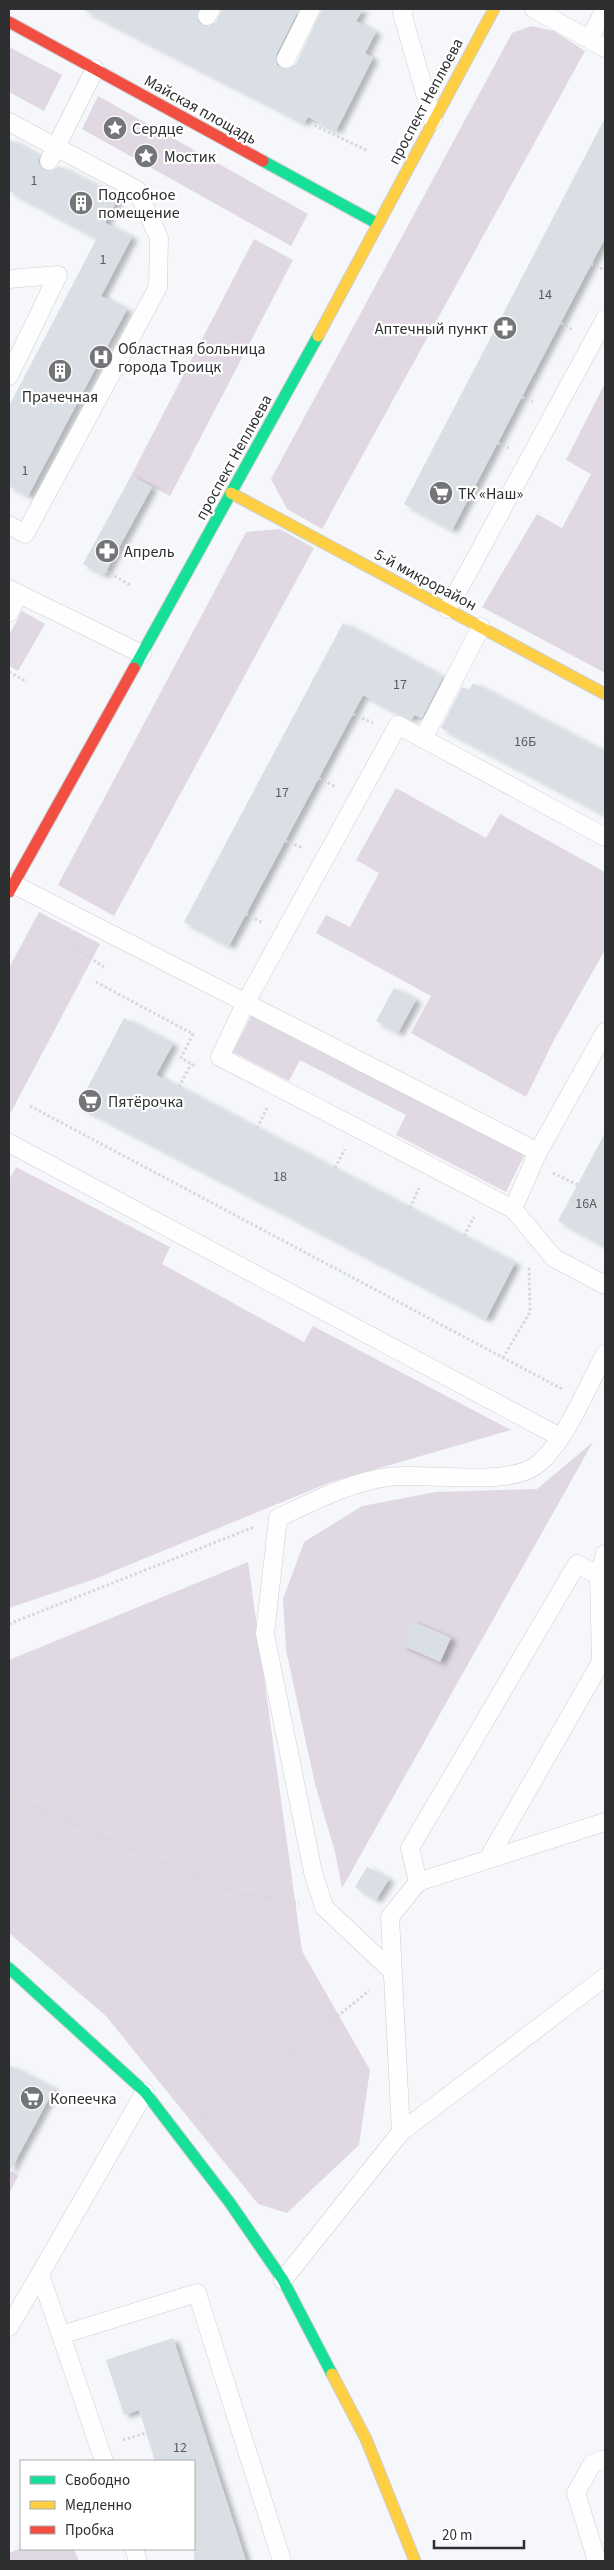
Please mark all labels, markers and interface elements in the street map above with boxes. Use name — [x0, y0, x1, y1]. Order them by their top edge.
street label: проспект Неплюева — [383, 34, 469, 169]
street label: Майская площадь — [140, 70, 261, 150]
place icon: Сердце — [102, 115, 128, 141]
place label: Сердце — [132, 118, 183, 140]
place icon: Мостик — [133, 143, 159, 169]
place label: Мостик — [164, 146, 216, 168]
house number: 1 — [31, 171, 38, 191]
place label: Подсобное помещение — [98, 184, 180, 224]
building icon: Подсобное помещение — [68, 190, 94, 216]
house number: 1 — [100, 250, 107, 270]
house number: 14 — [538, 285, 552, 305]
pharmacy icon: Аптечный пункт — [492, 315, 518, 341]
place label: Аптечный пункт — [375, 318, 488, 340]
place label: Областная больница города Троицк — [118, 338, 266, 378]
hospital icon: Областная больница города Троицк — [88, 344, 114, 370]
building icon: Прачечная — [47, 358, 73, 384]
place label: Прачечная — [22, 386, 98, 408]
street label: проспект Неплюева — [190, 391, 278, 524]
house number: 1 — [22, 461, 29, 481]
supermarket icon: ТК «Наш» — [428, 480, 454, 506]
place label: ТК «Наш» — [458, 483, 523, 505]
pharmacy icon: Апрель — [94, 538, 120, 564]
place label: Апрель — [124, 541, 175, 563]
street label: 5-й микрорайон — [370, 544, 481, 616]
house number: 17 — [393, 675, 407, 695]
house number: 16Б — [514, 732, 536, 752]
house number: 17 — [275, 783, 289, 803]
supermarket icon: Пятёрочка — [77, 1088, 103, 1114]
place label: Пятёрочка — [108, 1091, 183, 1113]
house number: 18 — [273, 1167, 287, 1187]
house number: 16А — [575, 1194, 597, 1214]
supermarket icon: Копеечка — [19, 2085, 45, 2111]
place label: Копеечка — [50, 2088, 117, 2110]
house number: 12 — [173, 2438, 187, 2458]
legend — [20, 2460, 195, 2550]
text: Свободно — [65, 2470, 130, 2491]
text: Медленно — [65, 2495, 132, 2516]
scale bar — [434, 2518, 524, 2550]
text: Пробка — [65, 2520, 114, 2541]
text: 20 m — [442, 2525, 472, 2546]

